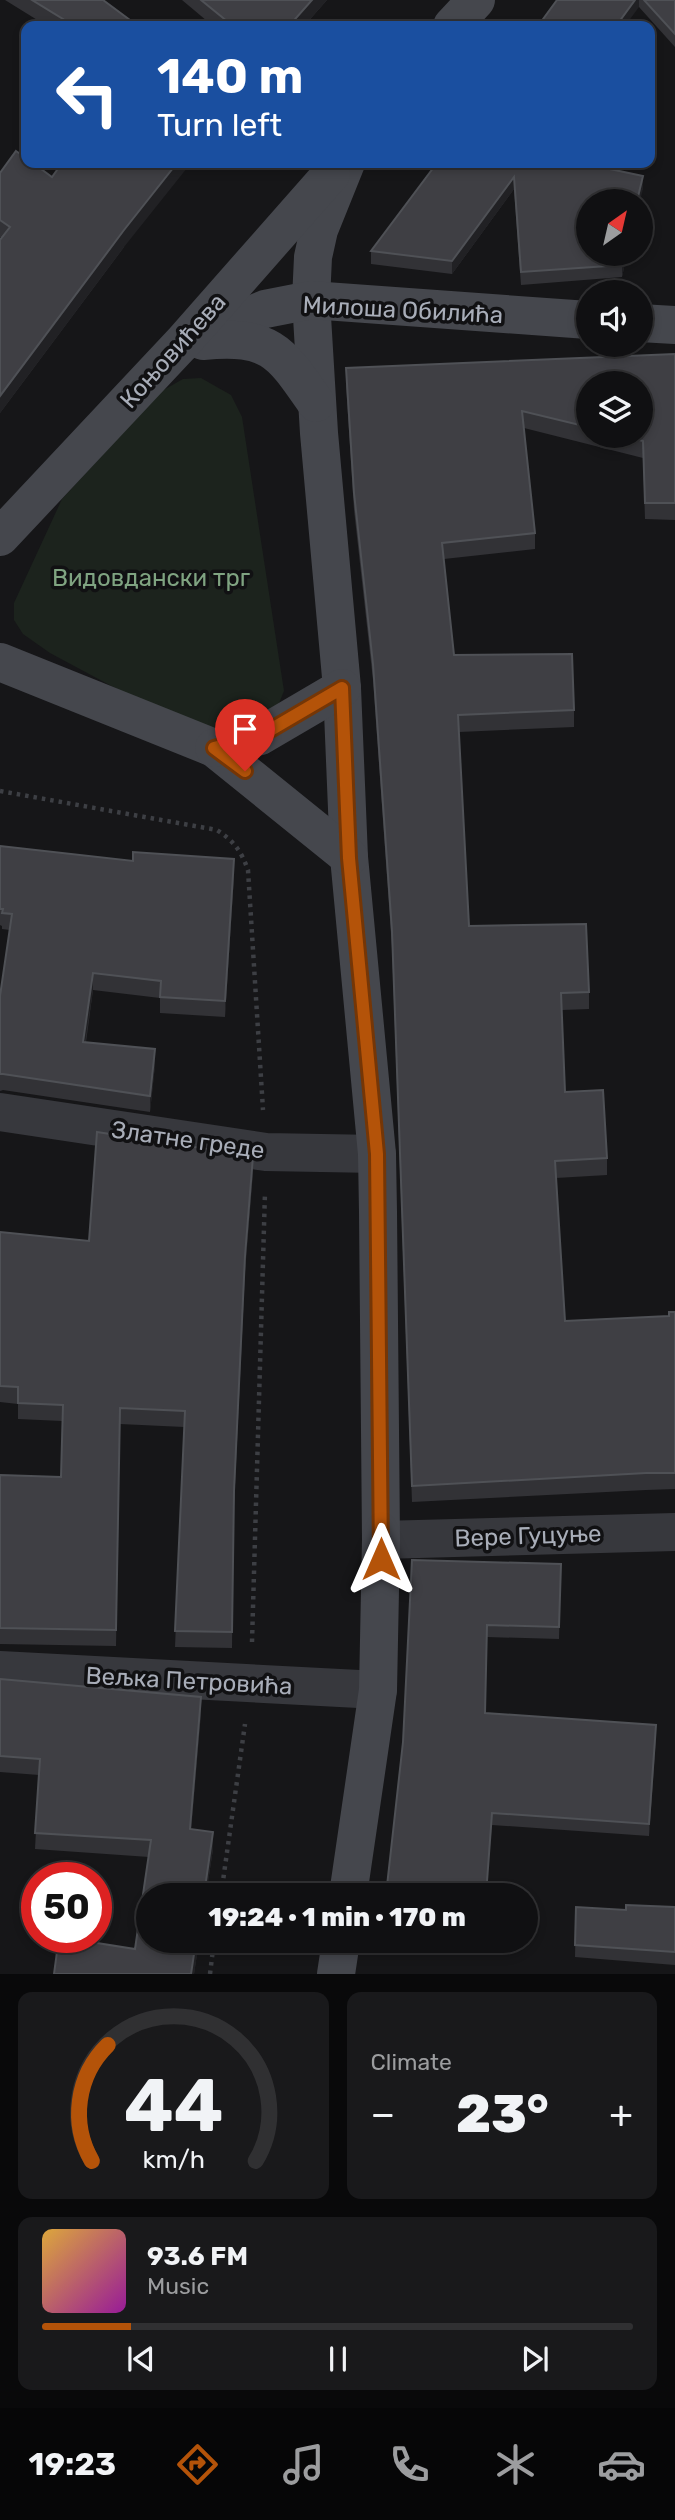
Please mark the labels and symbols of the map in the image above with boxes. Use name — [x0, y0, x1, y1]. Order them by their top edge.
north arrow — [576, 189, 653, 266]
street label: Коњовићева — [114, 288, 232, 414]
street label: Милоша Обилића — [302, 291, 504, 329]
park label: Видовдански трг — [52, 564, 251, 592]
pin — [215, 699, 275, 771]
street label: Златне греде — [110, 1115, 266, 1165]
street label: Вере Гуцуње — [454, 1519, 602, 1553]
position arrow — [344, 1522, 418, 1596]
street label: Вељка Петровића — [85, 1662, 293, 1700]
speed limit sign: 50 — [21, 1862, 112, 1953]

